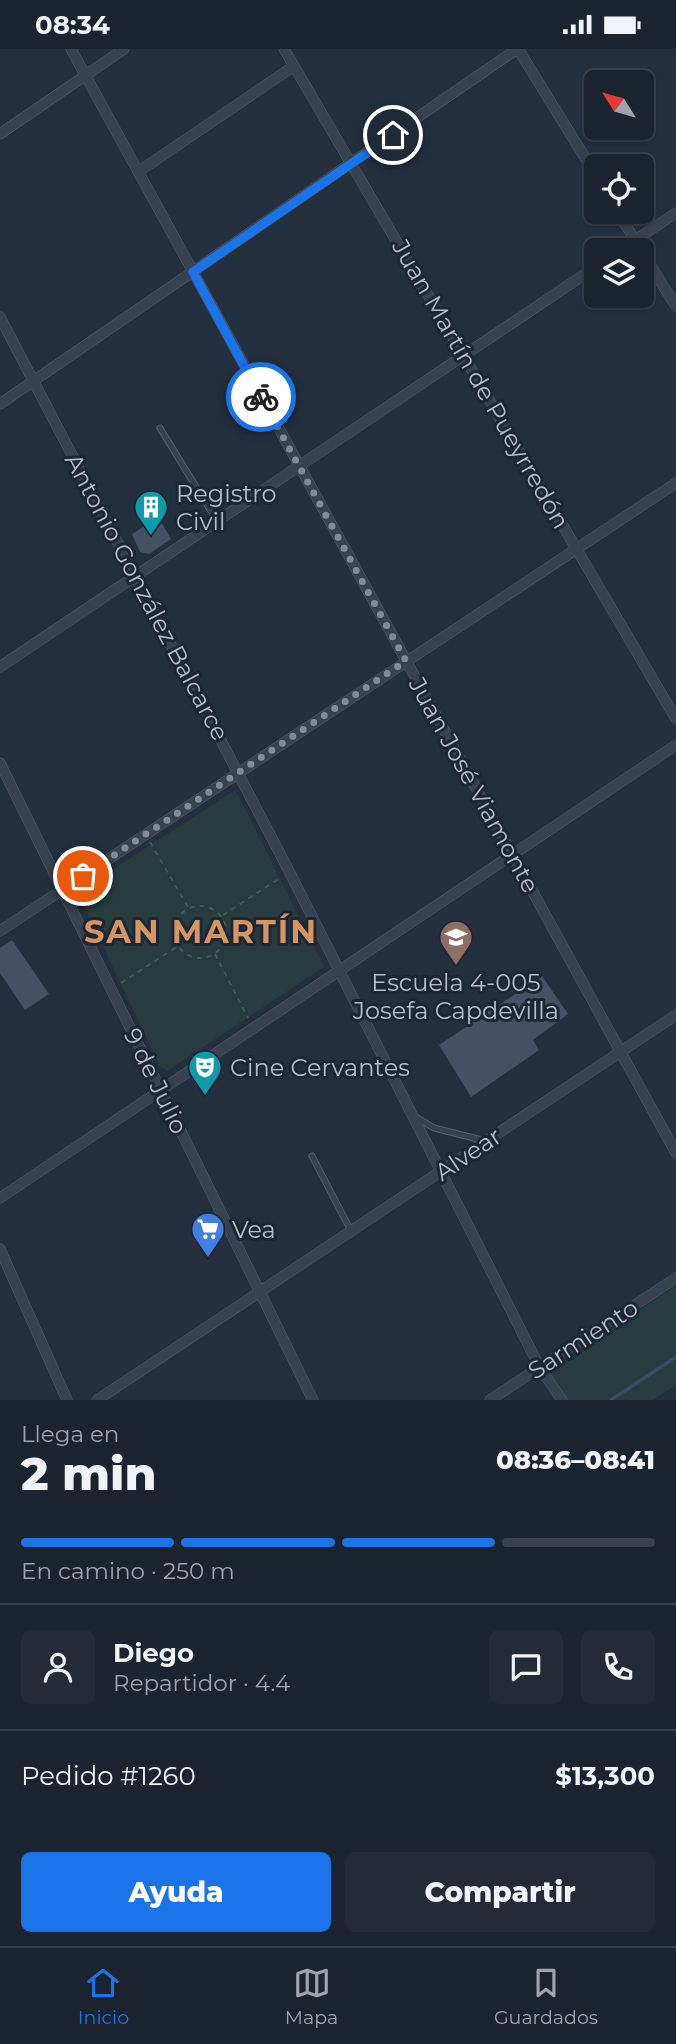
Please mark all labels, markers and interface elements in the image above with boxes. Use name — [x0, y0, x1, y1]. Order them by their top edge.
text: 08:34 — [35, 9, 110, 41]
north arrow — [584, 70, 654, 140]
map controls — [584, 70, 654, 308]
pin — [363, 105, 423, 165]
icon: home — [374, 116, 412, 154]
button: locate — [584, 154, 654, 224]
street label: Juan Martín de Pueyrredón — [386, 233, 576, 534]
button: layers — [584, 238, 654, 308]
courier — [226, 362, 296, 432]
icon: bike — [242, 378, 280, 416]
street label: Antonio González Balcarce — [59, 449, 235, 745]
place label: Registro Civil — [176, 479, 277, 536]
building icon: Registro Civil — [132, 488, 170, 537]
street label: Juan José Viamonte — [402, 671, 545, 898]
pin — [53, 846, 113, 906]
icon: bag — [64, 857, 102, 895]
district label: SAN MARTÍN — [84, 912, 318, 951]
school or university icon: Escuela 4-005 Josefa Capdevilla — [437, 918, 475, 967]
place label: Escuela 4-005 Josefa Capdevilla — [352, 968, 559, 1025]
street label: 9 de Julio — [118, 1023, 194, 1139]
theatre icon: Cine Cervantes — [186, 1048, 224, 1097]
place label: Cine Cervantes — [230, 1053, 410, 1082]
street label: Alvear — [429, 1121, 507, 1187]
supermarket icon: Vea — [189, 1210, 227, 1259]
place label: Vea — [232, 1215, 276, 1244]
street label: Sarmiento — [523, 1293, 643, 1385]
text: Llega en — [21, 1420, 119, 1448]
text: 08:36–08:41 — [496, 1444, 655, 1476]
text: 2 min — [21, 1445, 156, 1502]
text: En camino · 250 m — [21, 1557, 235, 1585]
button: person — [21, 1630, 95, 1704]
button: chat — [489, 1630, 563, 1704]
button: phone — [581, 1630, 655, 1704]
text: Diego — [113, 1637, 194, 1669]
text: Repartidor · 4.4 — [113, 1669, 290, 1697]
text: Pedido #1260 — [21, 1760, 196, 1792]
text: $13,300 — [555, 1760, 655, 1792]
button: Ayuda — [21, 1852, 331, 1932]
button: Compartir — [345, 1852, 655, 1932]
tab: Inicio — [78, 1964, 129, 2029]
tab: Mapa — [285, 1964, 338, 2029]
tab: Guardados — [494, 1964, 598, 2029]

